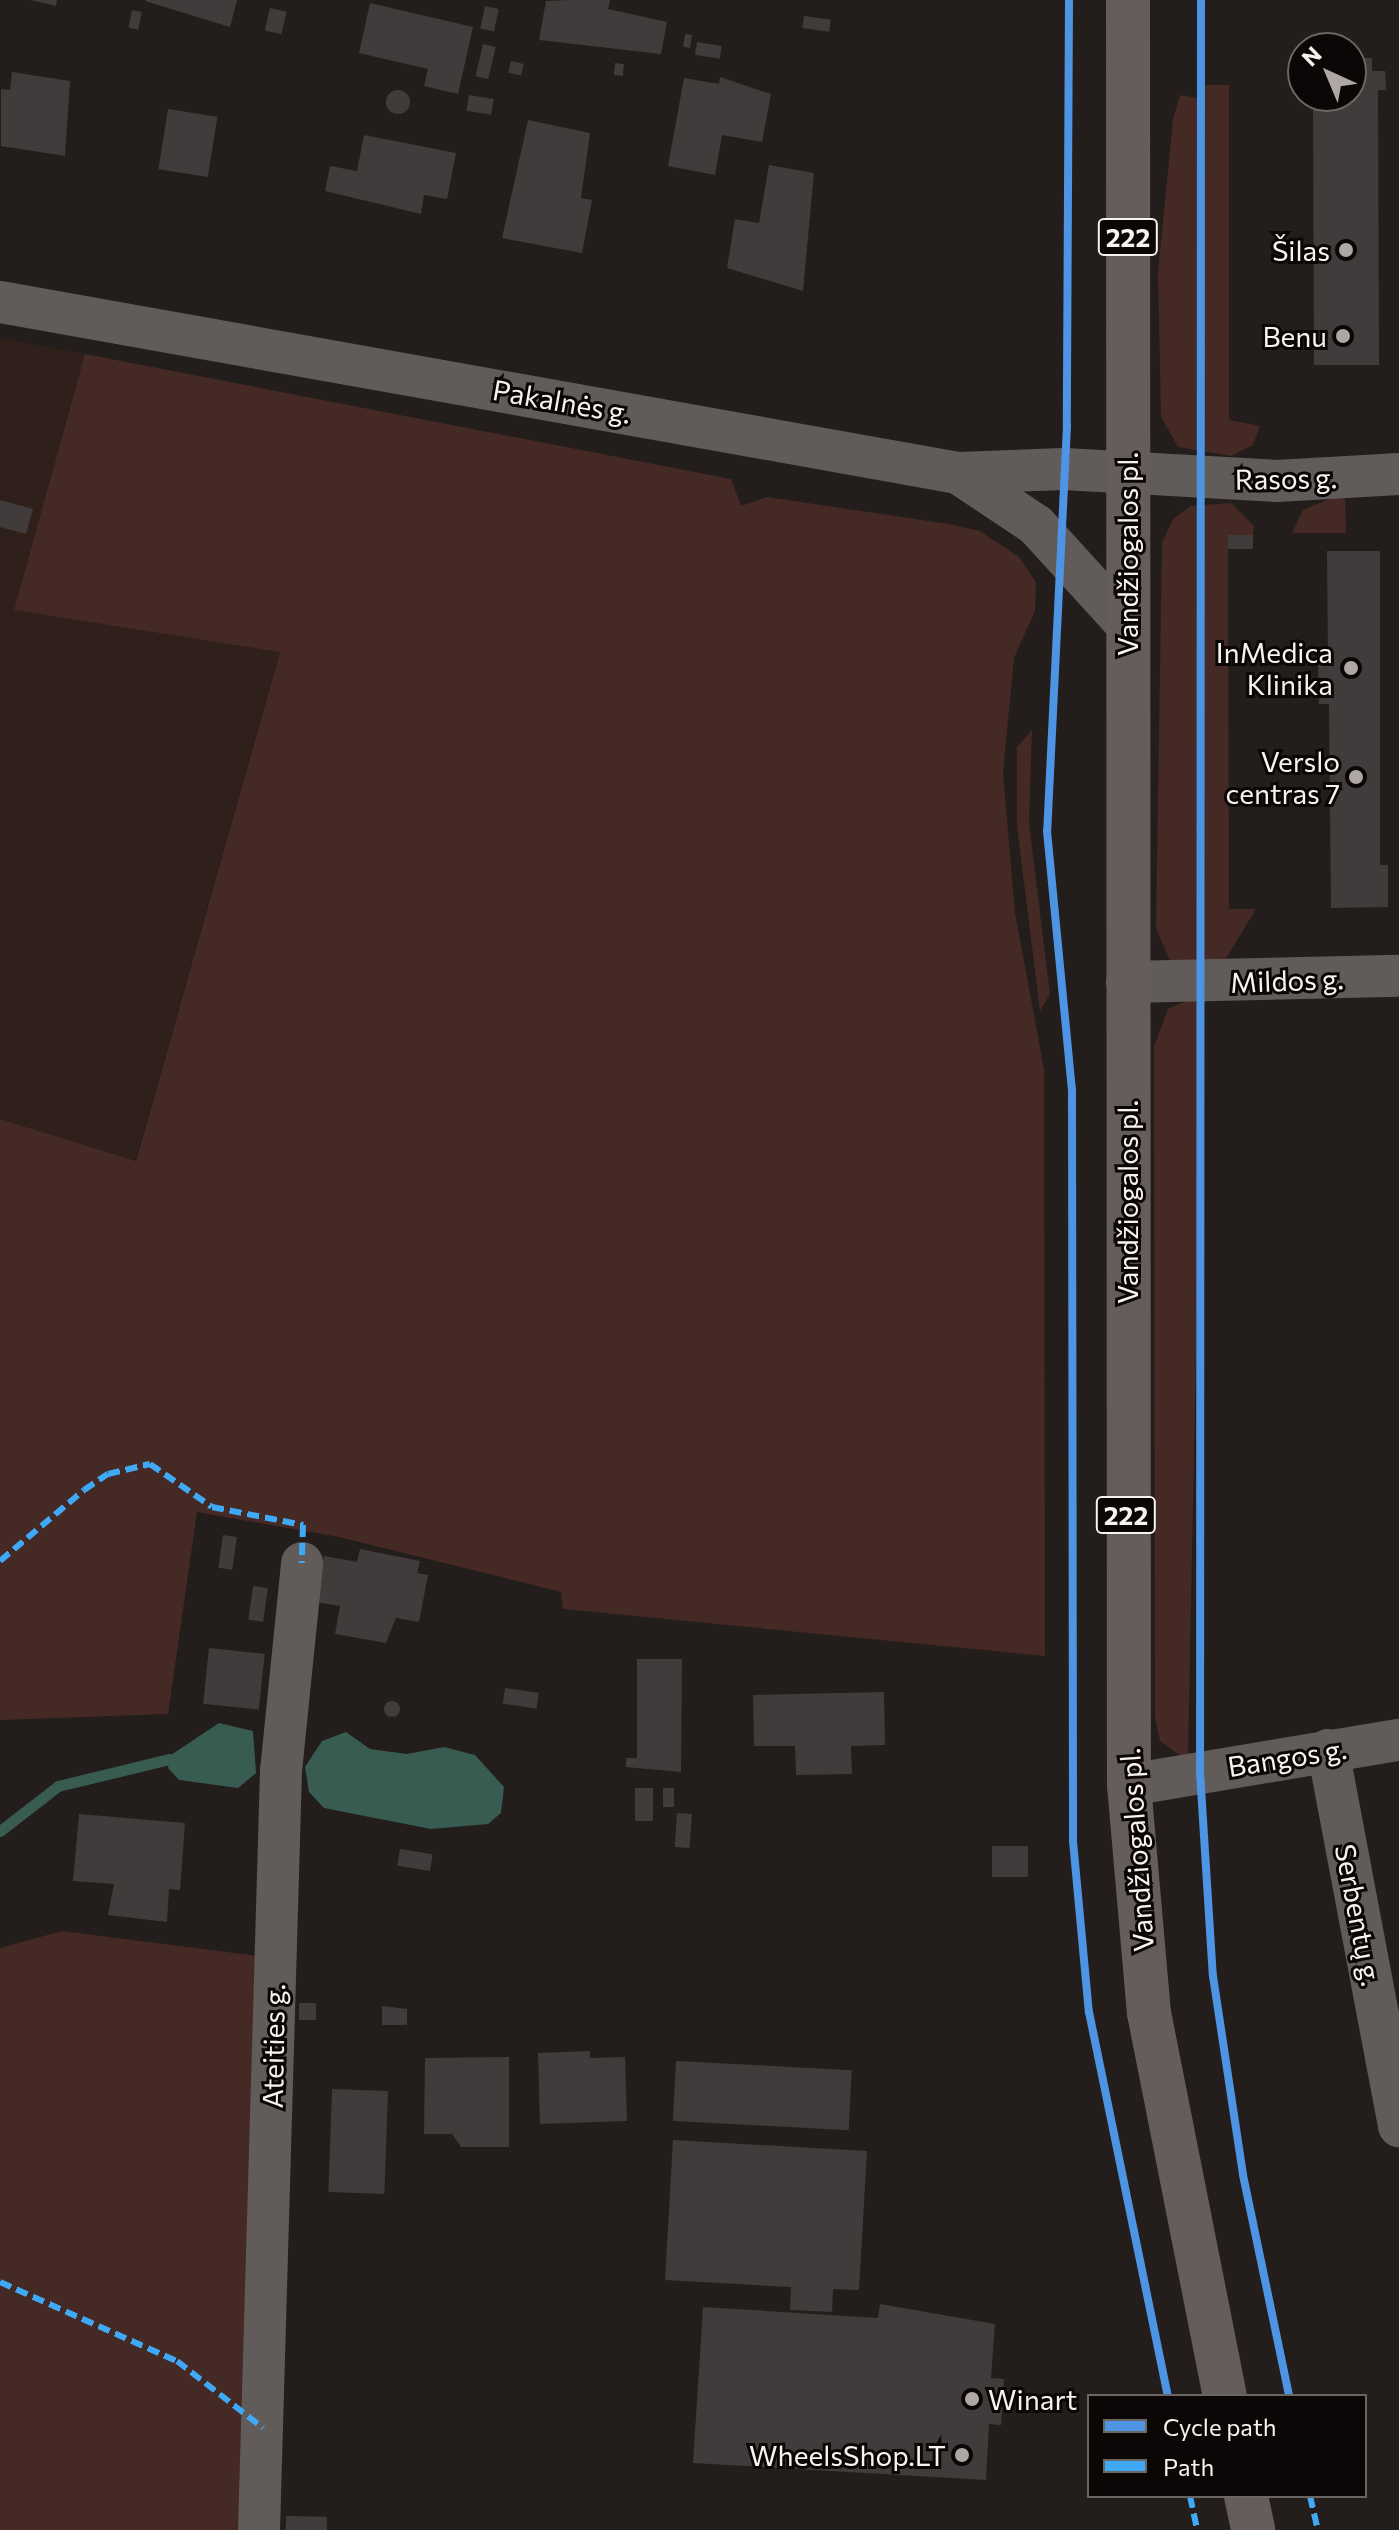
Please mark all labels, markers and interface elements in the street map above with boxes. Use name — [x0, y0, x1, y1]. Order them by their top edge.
north arrow — [1287, 32, 1367, 112]
text: N — [1296, 40, 1327, 71]
road number: 222 — [1096, 215, 1160, 259]
place label: Šilas — [1272, 233, 1330, 267]
marker: Šilas — [1337, 241, 1355, 259]
place label: Benu — [1262, 319, 1327, 353]
marker: Benu — [1334, 327, 1352, 345]
street label: Pakalnės g. — [490, 372, 634, 430]
street label: Vandžiogalos pl. — [1110, 452, 1144, 656]
street label: Rasos g. — [1235, 460, 1337, 496]
place label: InMedica Klinika — [1216, 635, 1333, 701]
marker: InMedica Klinika — [1340, 657, 1362, 679]
place label: Verslo centras 7 — [1225, 744, 1340, 810]
marker: Verslo centras 7 — [1347, 768, 1365, 786]
street label: Mildos g. — [1230, 961, 1344, 999]
street label: Vandžiogalos pl. — [1110, 1100, 1144, 1304]
road number: 222 — [1094, 1493, 1158, 1537]
street label: Bangos g. — [1225, 1731, 1349, 1783]
street label: Vandžiogalos pl. — [1112, 1747, 1160, 1953]
street label: Serbentų g. — [1329, 1841, 1389, 1989]
street label: Ateities g. — [255, 1983, 291, 2109]
place label: Winart — [988, 2382, 1077, 2416]
marker: Winart — [963, 2390, 981, 2408]
legend — [1087, 2394, 1367, 2498]
text: Cycle path — [1163, 2412, 1277, 2441]
place label: WheelsShop.LT — [749, 2438, 946, 2472]
marker: WheelsShop.LT — [953, 2446, 971, 2464]
text: Path — [1163, 2452, 1214, 2481]

